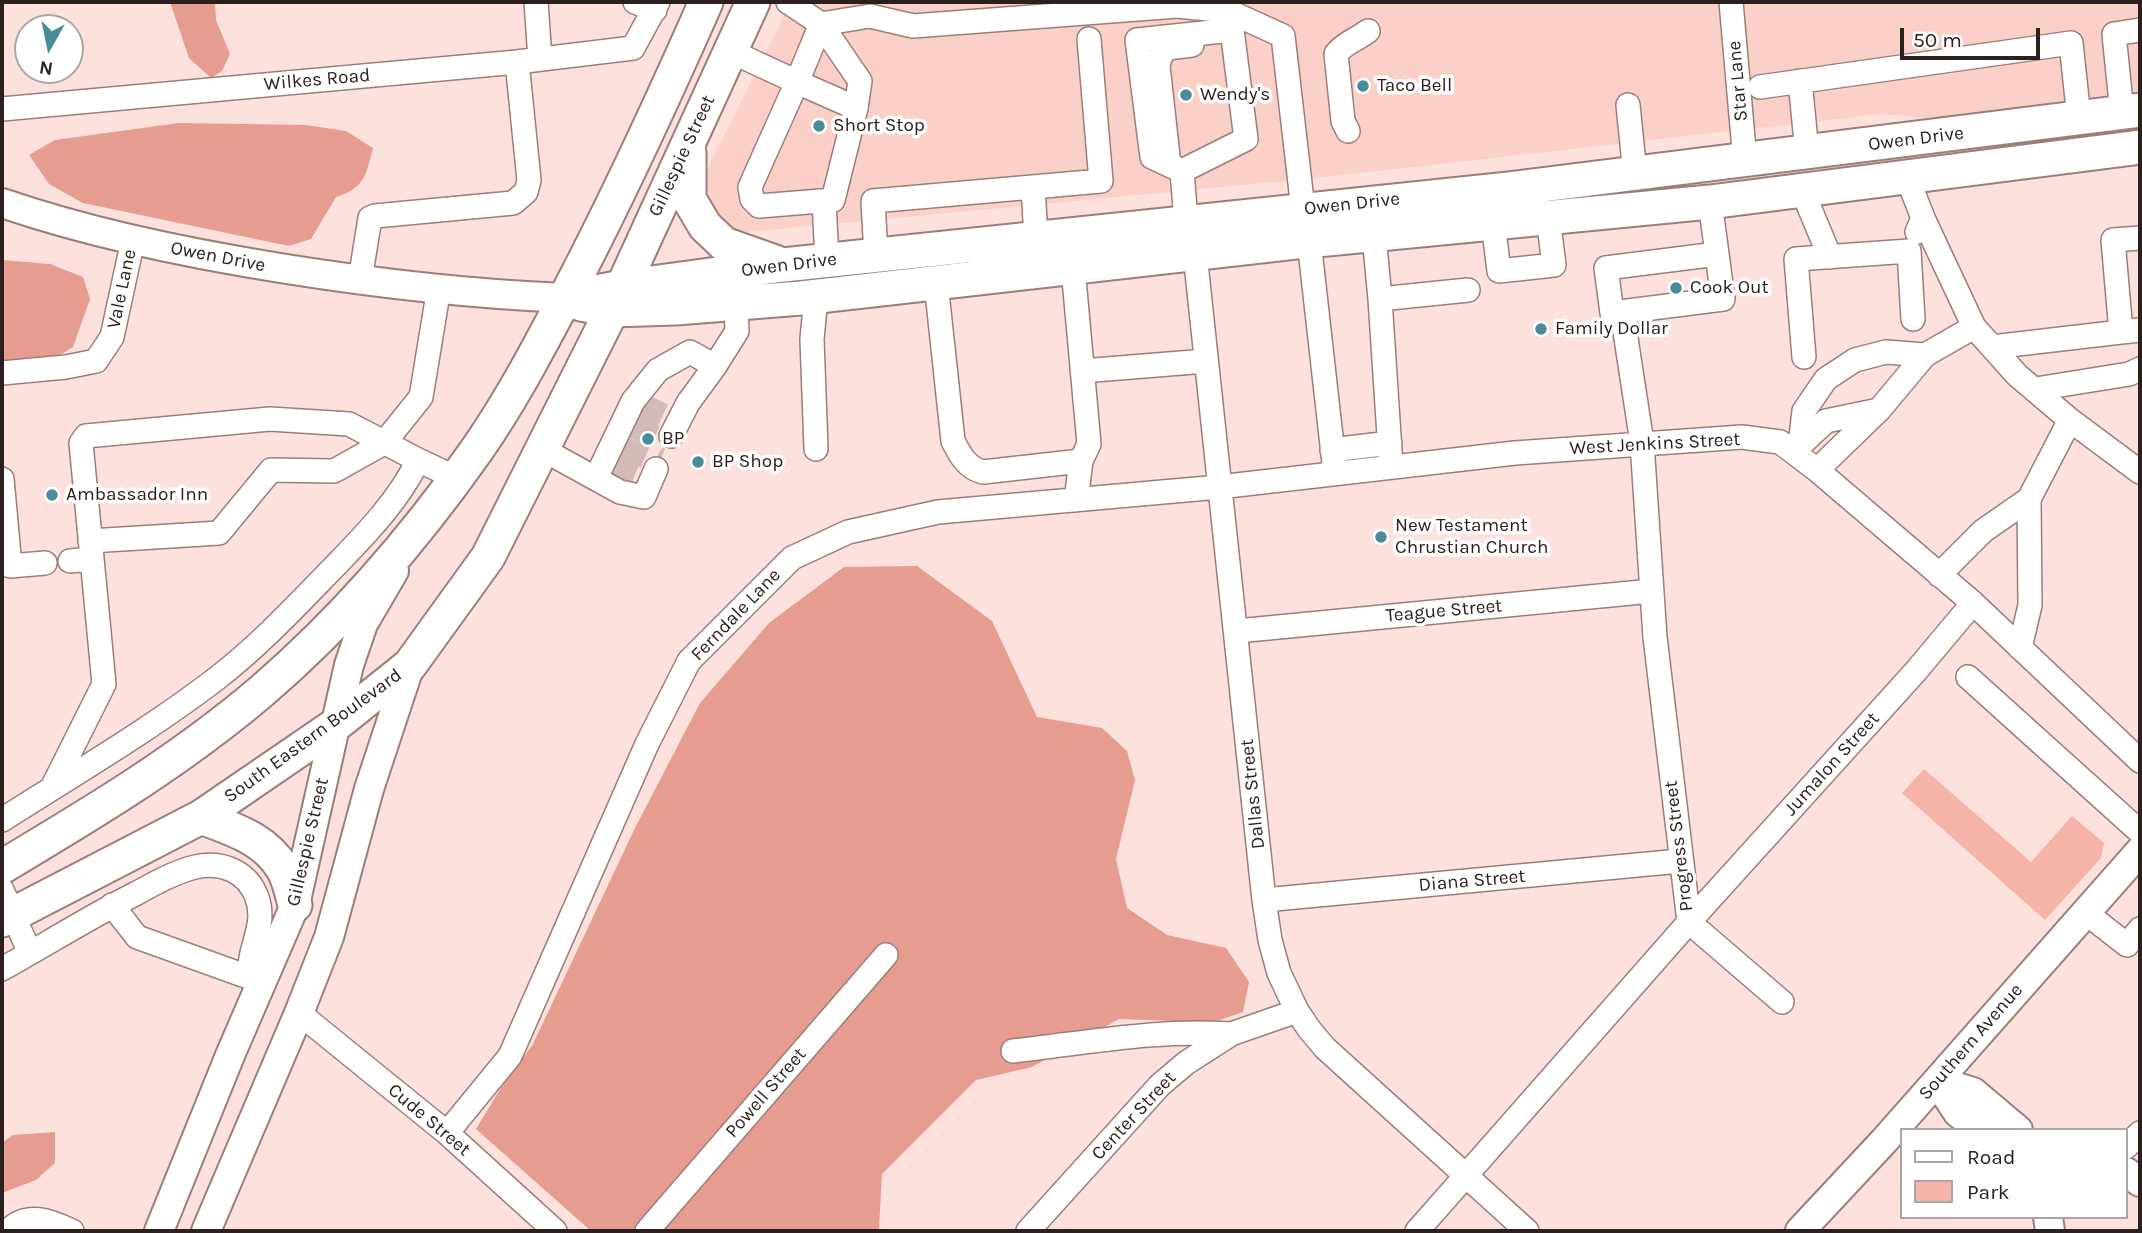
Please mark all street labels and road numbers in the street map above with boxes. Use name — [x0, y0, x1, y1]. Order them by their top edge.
street label: Star Lane — [1723, 40, 1753, 122]
street label: Wilkes Road — [263, 64, 371, 96]
street label: Gillespie Street — [644, 92, 720, 220]
street label: Owen Drive — [1867, 122, 1965, 156]
street label: Owen Drive — [1303, 188, 1401, 220]
street label: Owen Drive — [169, 237, 267, 277]
street label: Vale Lane — [102, 247, 142, 331]
street label: Owen Drive — [740, 248, 838, 282]
street label: West Jenkins Street — [1569, 428, 1741, 460]
street label: Ferndale Lane — [686, 564, 786, 666]
street label: Teague Street — [1385, 595, 1503, 627]
street label: South Eastern Boulevard — [220, 664, 406, 808]
street label: Jumalon Street — [1780, 708, 1884, 820]
street label: Dallas Street — [1236, 738, 1270, 850]
street label: Gillespie Street — [282, 775, 334, 909]
street label: Progress Street — [1660, 779, 1698, 913]
street label: Diana Street — [1418, 865, 1526, 897]
street label: Southern Avenue — [1914, 979, 2028, 1105]
street label: Powell Street — [721, 1043, 811, 1143]
street label: Center Street — [1087, 1067, 1181, 1165]
street label: Cude Street — [383, 1079, 475, 1161]

